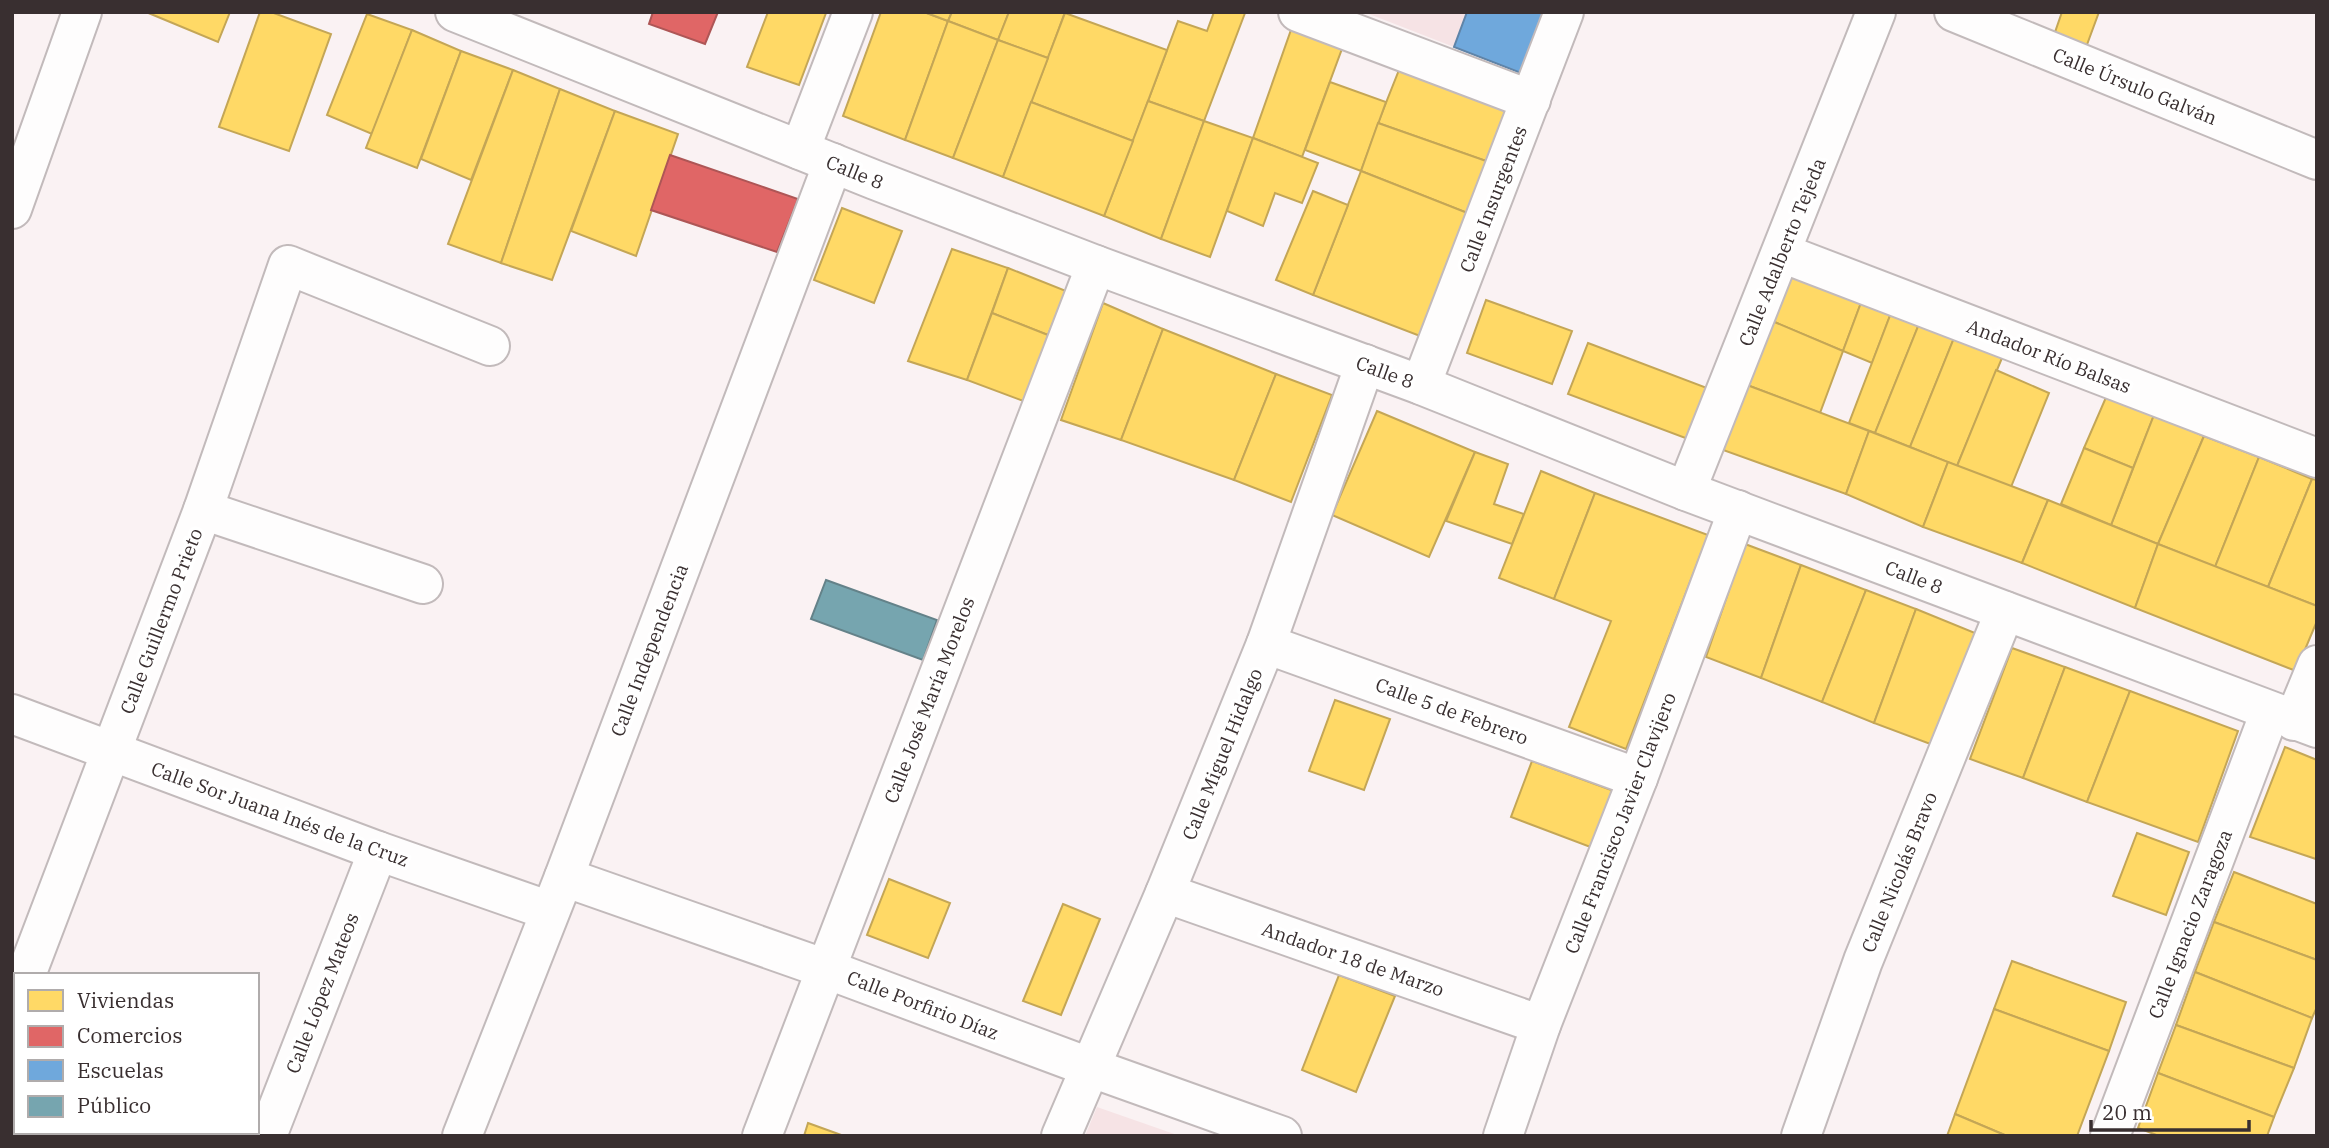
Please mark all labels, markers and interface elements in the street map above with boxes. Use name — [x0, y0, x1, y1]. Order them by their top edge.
street label: Calle Úrsulo Galván — [2049, 42, 2221, 130]
street label: Calle Insurgentes — [1454, 122, 1532, 276]
street label: Calle 8 — [823, 150, 887, 194]
street label: Calle Adalberto Tejeda — [1733, 154, 1831, 350]
street label: Andador Río Balsas — [1964, 314, 2134, 398]
street label: Calle 8 — [1353, 350, 1417, 394]
street label: Calle Guillermo Prieto — [115, 525, 207, 717]
street label: Calle 8 — [1882, 555, 1946, 599]
street label: Calle Independencia — [605, 560, 693, 740]
street label: Calle José María Morelos — [879, 593, 979, 807]
street label: Calle Miguel Hidalgo — [1177, 665, 1267, 843]
street label: Calle 5 de Febrero — [1372, 672, 1532, 750]
street label: Calle Francisco Javier Clavijero — [1559, 689, 1681, 957]
street label: Calle Sor Juana Inés de la Cruz — [148, 756, 412, 872]
street label: Calle Nicolás Bravo — [1856, 788, 1942, 956]
street label: Calle Ignacio Zaragoza — [2143, 826, 2237, 1022]
street label: Calle López Mateos — [280, 909, 364, 1077]
street label: Andador 18 de Marzo — [1259, 917, 1447, 1001]
street label: Calle Porfirio Díaz — [844, 965, 1002, 1045]
legend — [14, 973, 259, 1134]
text: Viviendas — [77, 986, 174, 1014]
text: Comercios — [77, 1021, 182, 1049]
text: Escuelas — [77, 1056, 164, 1084]
scale bar — [2091, 1088, 2248, 1132]
text: Público — [77, 1091, 151, 1119]
text: 20 m — [2102, 1098, 2152, 1126]

